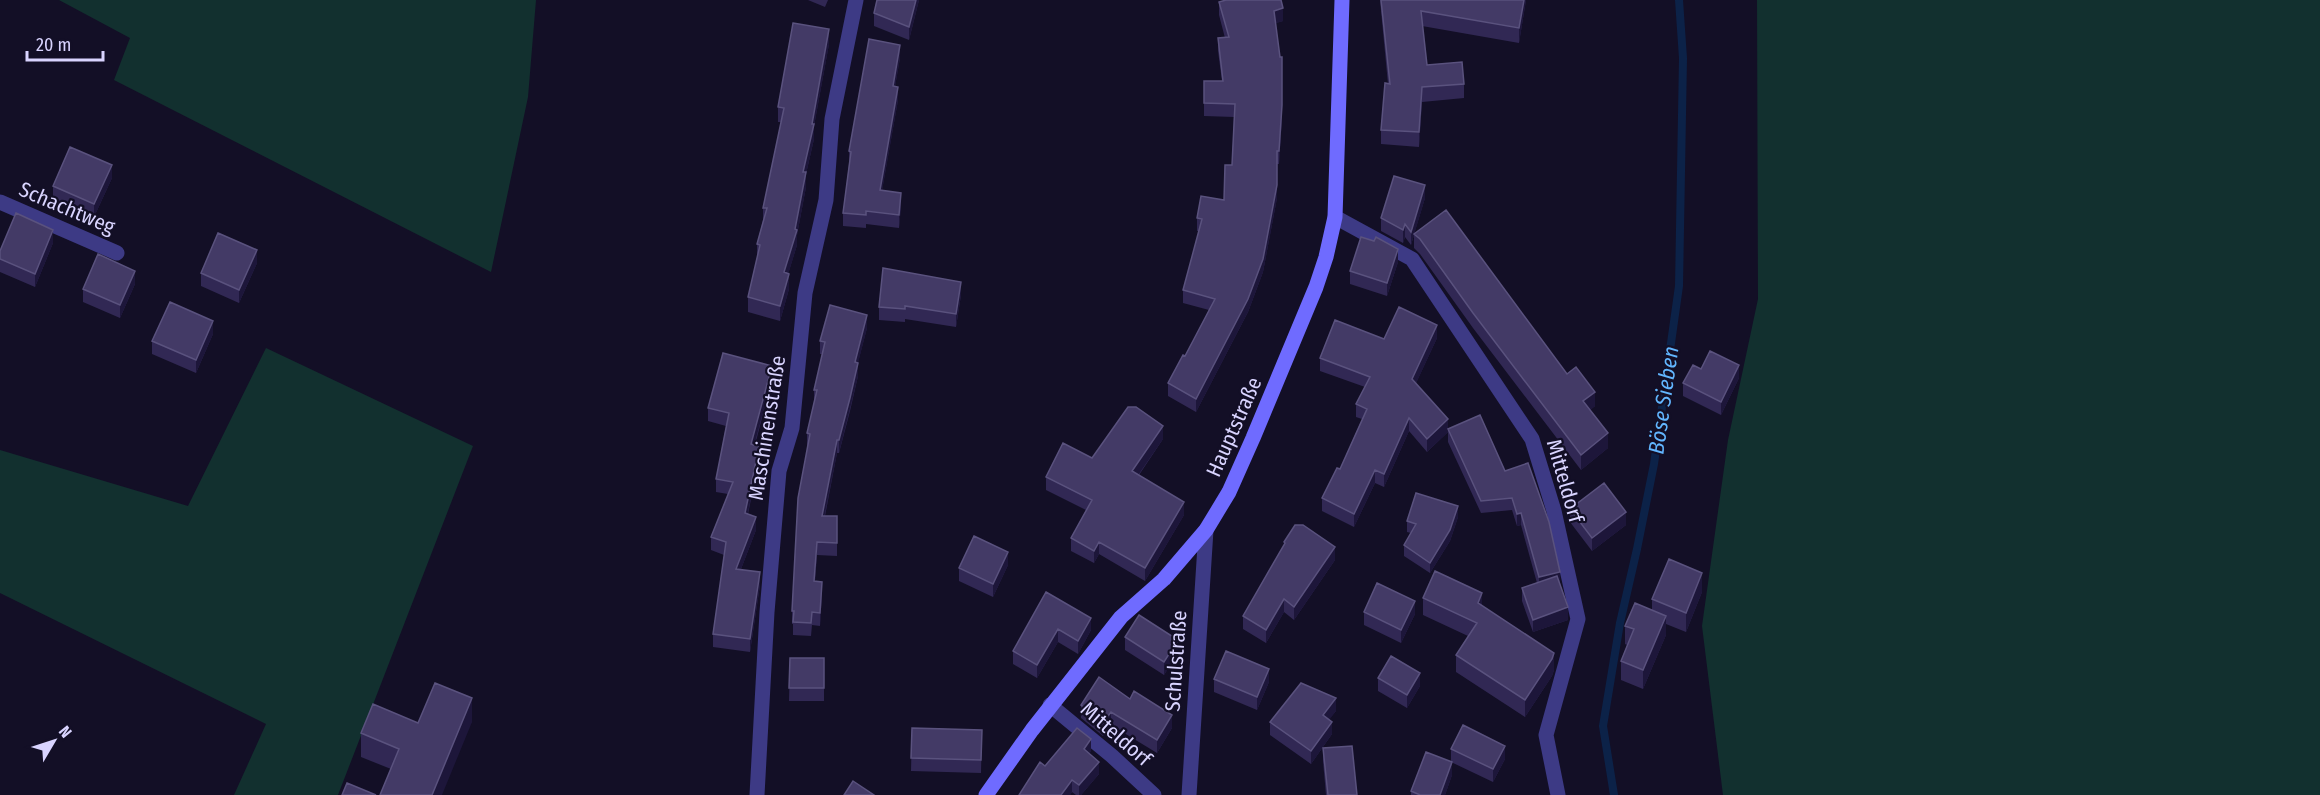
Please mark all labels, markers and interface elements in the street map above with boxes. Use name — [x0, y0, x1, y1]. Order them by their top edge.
scale bar — [27, 24, 104, 62]
text: 20 m — [36, 34, 71, 56]
street label: Schachtweg — [15, 176, 119, 240]
water label: Böse Sieben — [1643, 344, 1684, 456]
street label: Maschinenstraße — [743, 354, 791, 502]
street label: Hauptstraße — [1200, 373, 1268, 481]
street label: Mitteldorf — [1541, 436, 1590, 527]
street label: Schulstraße — [1159, 610, 1193, 712]
street label: Mitteldorf — [1075, 696, 1158, 773]
north arrow — [24, 711, 84, 771]
text: N — [55, 722, 76, 742]

